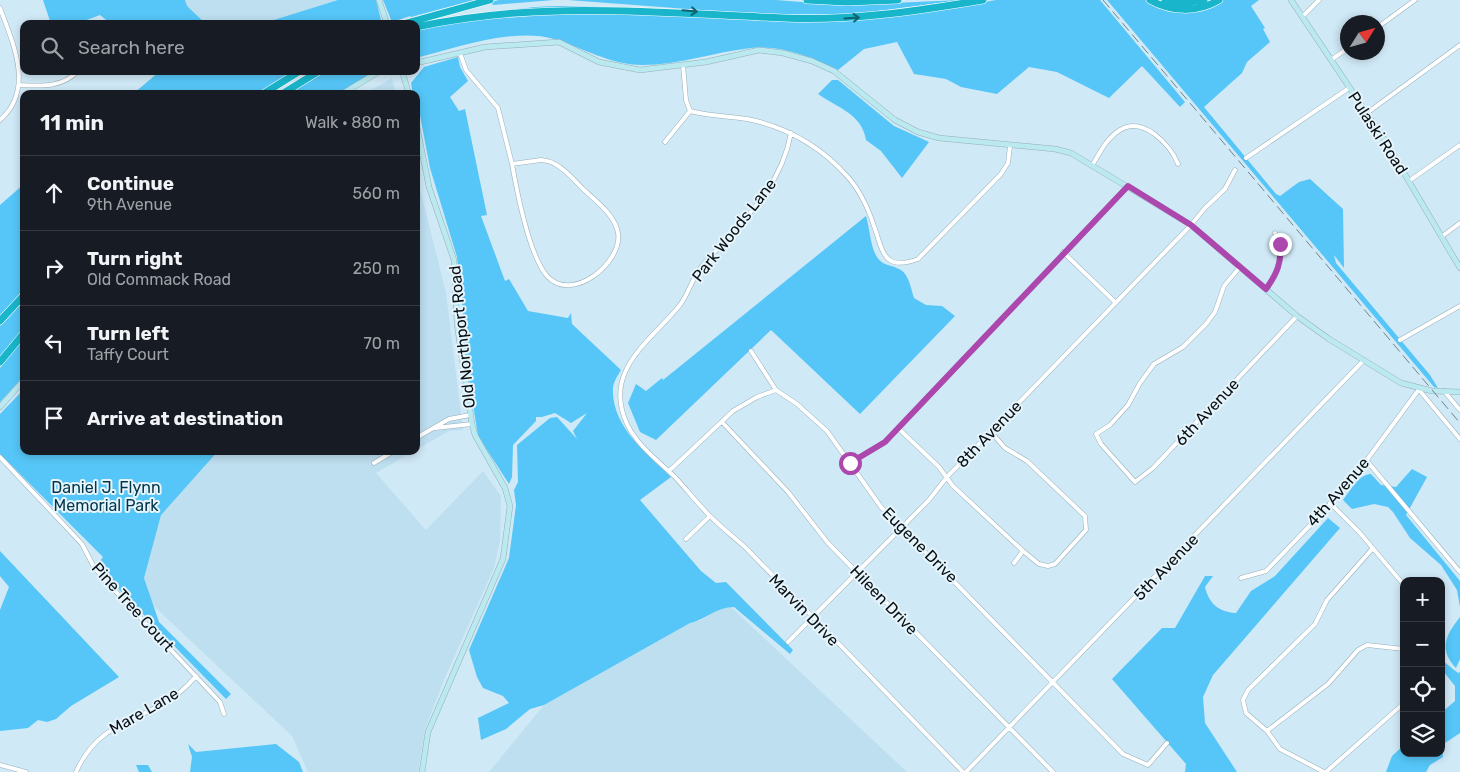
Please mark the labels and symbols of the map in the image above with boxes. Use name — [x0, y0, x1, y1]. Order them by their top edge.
one-way arrow — [681, 7, 697, 16]
one-way arrow — [843, 13, 859, 22]
north arrow — [1340, 15, 1385, 60]
street label: Pulaski Road — [1344, 88, 1412, 178]
street label: Park Woods Lane — [688, 175, 780, 285]
route end — [1269, 233, 1292, 256]
street label: Old Northport Road — [445, 265, 479, 409]
street label: 6th Avenue — [1171, 374, 1243, 450]
street label: 8th Avenue — [952, 397, 1026, 471]
route start — [839, 452, 862, 475]
street label: 4th Avenue — [1303, 453, 1373, 530]
park label: Daniel J. Flynn Memorial Park — [51, 478, 161, 515]
street label: Eugene Drive — [878, 503, 962, 587]
street label: 5th Avenue — [1130, 530, 1202, 604]
street label: Pine Tree Court — [88, 558, 178, 656]
street label: Hileen Drive — [846, 561, 922, 639]
street label: Marvin Drive — [765, 570, 843, 650]
street label: Mare Lane — [106, 684, 182, 738]

